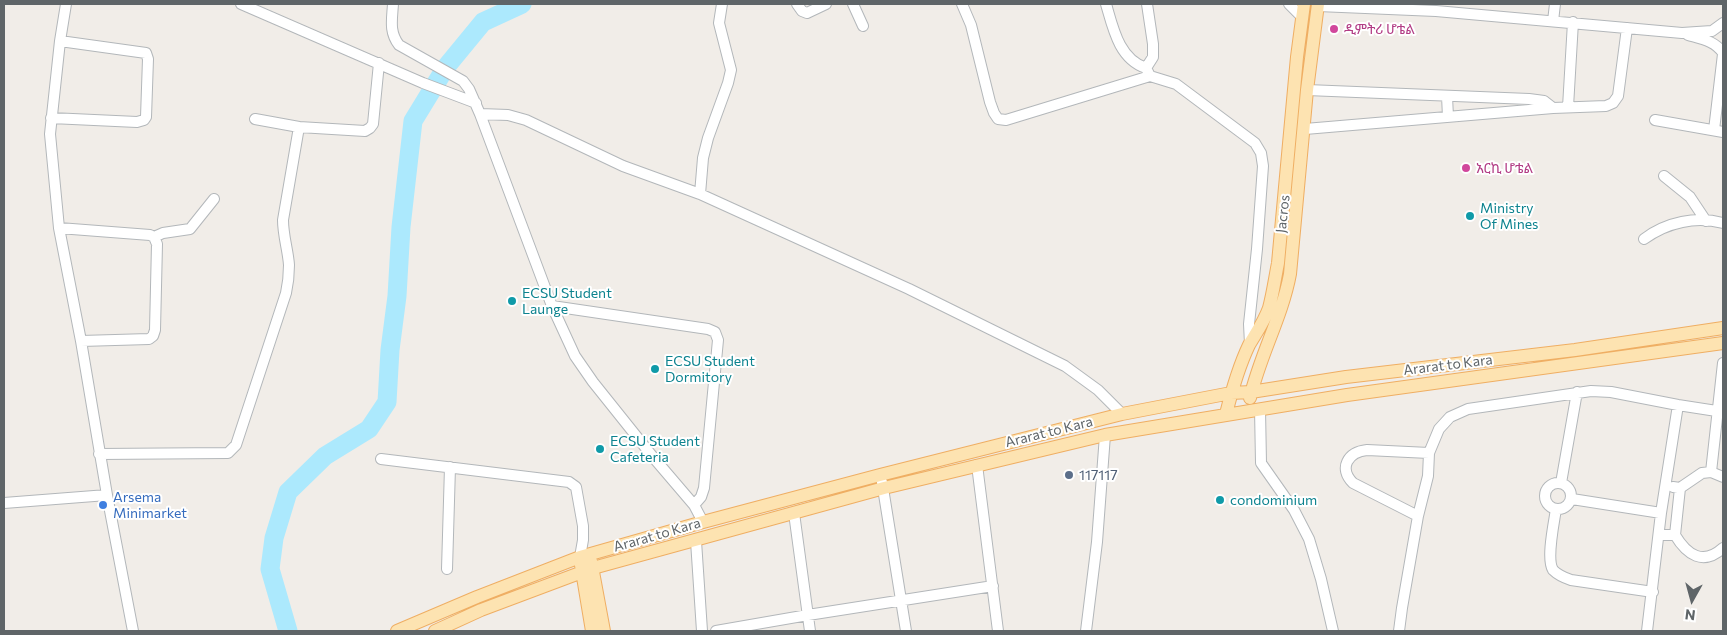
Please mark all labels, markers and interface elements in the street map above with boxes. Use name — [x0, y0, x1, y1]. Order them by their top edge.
place label: ዲምትሪ ሆቴል — [1344, 21, 1415, 37]
marker: ዲምትሪ ሆቴል — [1328, 23, 1340, 35]
place label: አርኪ ሆቴል — [1476, 160, 1533, 176]
marker: አርኪ ሆቴል — [1460, 162, 1472, 174]
street label: Jacros — [1273, 194, 1293, 234]
place label: Ministry Of Mines — [1480, 200, 1538, 232]
marker: Ministry Of Mines — [1464, 210, 1476, 222]
place label: ECSU Student Launge — [522, 285, 612, 318]
marker: ECSU Student Launge — [506, 295, 518, 307]
street label: Ararat to Kara — [1402, 351, 1494, 379]
place label: ECSU Student Dormitory — [665, 353, 755, 386]
marker: ECSU Student Dormitory — [649, 363, 661, 375]
street label: Ararat to Kara — [1003, 413, 1095, 451]
place label: ECSU Student Cafeteria — [610, 433, 700, 466]
marker: ECSU Student Cafeteria — [594, 443, 606, 455]
place label: 117117 — [1079, 467, 1118, 483]
marker: 117117 — [1063, 469, 1075, 481]
place label: Arsema Minimarket — [113, 489, 187, 522]
place label: condominium — [1230, 492, 1317, 508]
marker: condominium — [1214, 494, 1226, 506]
marker: Arsema Minimarket — [97, 499, 109, 511]
street label: Ararat to Kara — [612, 515, 702, 555]
north arrow — [1667, 575, 1717, 625]
text: N — [1684, 606, 1696, 624]

